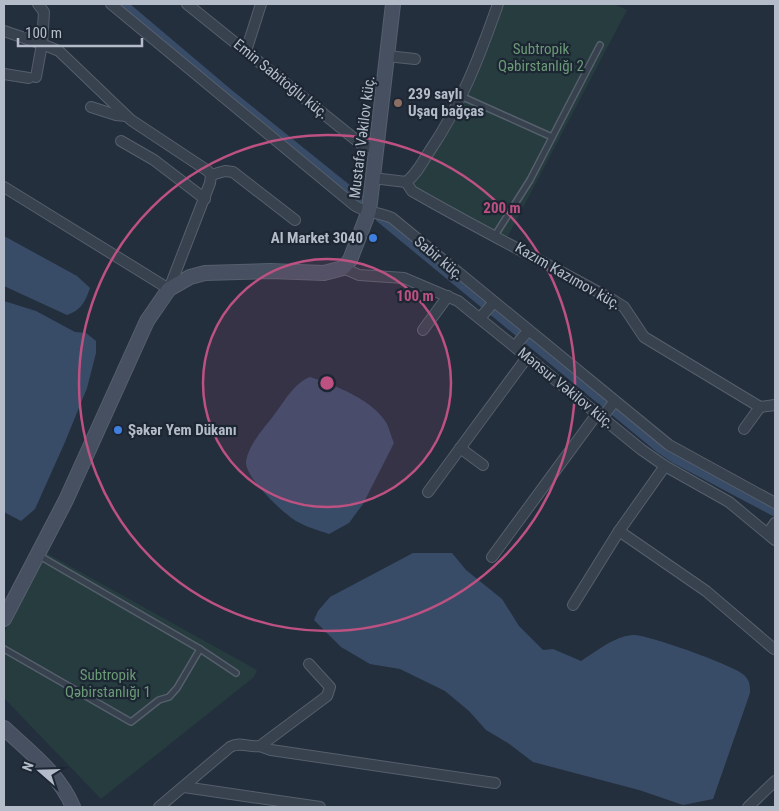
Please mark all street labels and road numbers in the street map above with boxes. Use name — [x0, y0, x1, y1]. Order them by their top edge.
street label: Emin Sabitoğlu küç. — [230, 35, 332, 123]
street label: Mustafa Vəkilov küç. — [346, 75, 378, 199]
street label: Sabir küç. — [411, 232, 467, 284]
street label: Kazım Kazımov küç. — [512, 238, 624, 314]
street label: Mənsur Vəkilov küç. — [514, 344, 618, 432]

